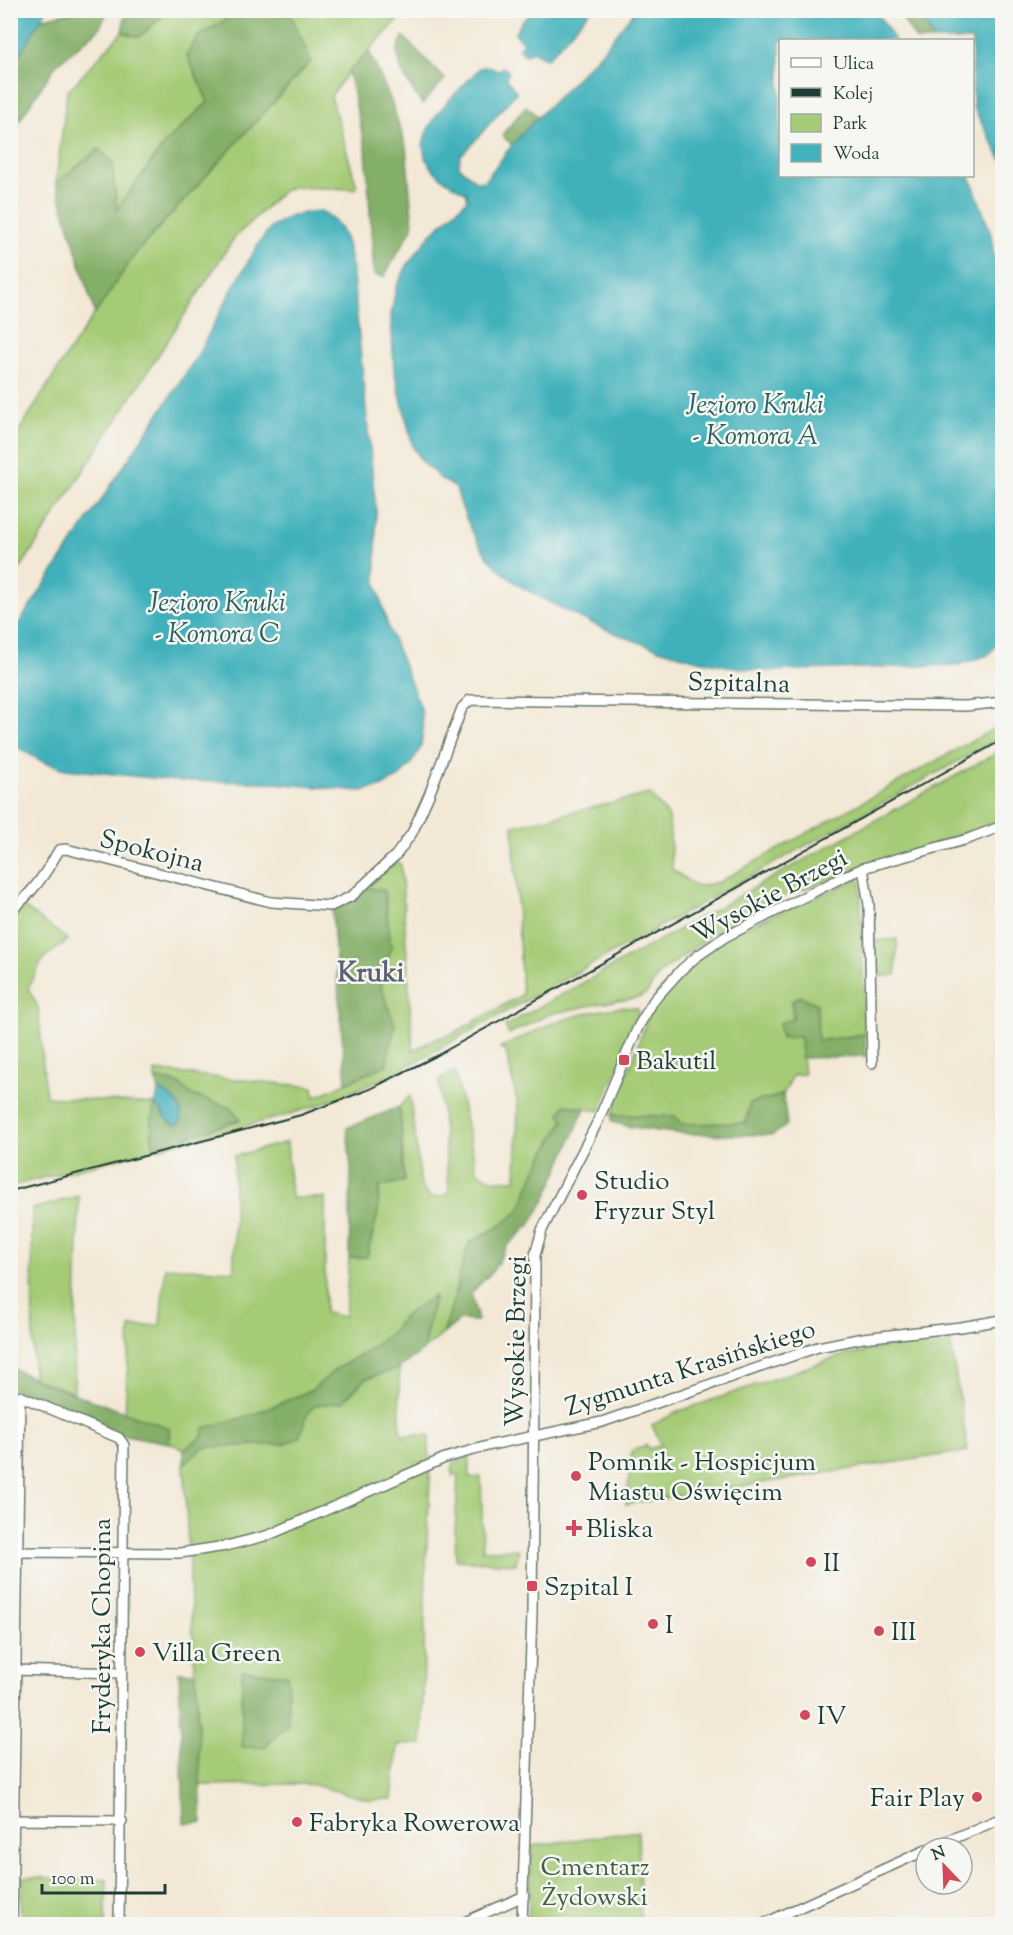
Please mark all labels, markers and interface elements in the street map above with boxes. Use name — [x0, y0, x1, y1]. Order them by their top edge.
legend — [779, 39, 974, 177]
text: Ulica — [833, 52, 874, 78]
text: Kolej — [833, 82, 873, 108]
text: Park — [833, 112, 868, 138]
text: Woda — [833, 142, 880, 168]
water label: Jezioro Kruki - Komora A — [685, 387, 824, 457]
water label: Jezioro Kruki - Komora C — [147, 585, 286, 655]
street label: Szpitalna — [687, 665, 791, 704]
street label: Spokojna — [95, 822, 207, 883]
street label: Wysokie Brzegi — [686, 841, 855, 954]
district label: Kruki — [337, 955, 405, 994]
place label: Bakutil — [636, 1044, 717, 1081]
marker: Bakutil — [617, 1053, 631, 1067]
place label: Studio Fryzur Styl — [594, 1164, 715, 1231]
marker: Studio Fryzur Styl — [575, 1188, 589, 1202]
street label: Wysokie Brzegi — [498, 1255, 537, 1427]
street label: Zygmunta Krasińskiego — [561, 1312, 820, 1427]
place label: Pomnik - Hospicjum Miastu Oświęcim — [588, 1445, 816, 1512]
marker: Pomnik - Hospicjum Miastu Oświęcim — [569, 1469, 583, 1483]
place label: Bliska — [586, 1512, 653, 1549]
street label: Fryderyka Chopina — [85, 1518, 122, 1734]
marker: Bliska — [567, 1521, 581, 1535]
place label: II — [823, 1546, 841, 1583]
marker: II — [804, 1555, 818, 1569]
place label: Szpital I — [544, 1570, 634, 1607]
marker: Szpital I — [525, 1579, 539, 1593]
place label: I — [665, 1608, 674, 1645]
place label: III — [891, 1615, 917, 1652]
marker: I — [646, 1617, 660, 1631]
marker: III — [872, 1624, 886, 1638]
place label: Villa Green — [152, 1636, 281, 1673]
marker: Villa Green — [133, 1645, 147, 1659]
place label: IV — [817, 1699, 847, 1736]
marker: IV — [798, 1708, 812, 1722]
place label: Fair Play — [870, 1781, 965, 1818]
marker: Fair Play — [970, 1790, 984, 1804]
place label: Fabryka Rowerowa — [309, 1806, 520, 1843]
marker: Fabryka Rowerowa — [290, 1815, 304, 1829]
north arrow — [914, 1836, 974, 1896]
text: N — [929, 1841, 950, 1868]
park label: Cmentarz Żydowski — [540, 1850, 650, 1917]
scale bar — [42, 1857, 165, 1895]
text: 100 m — [51, 1867, 95, 1893]

